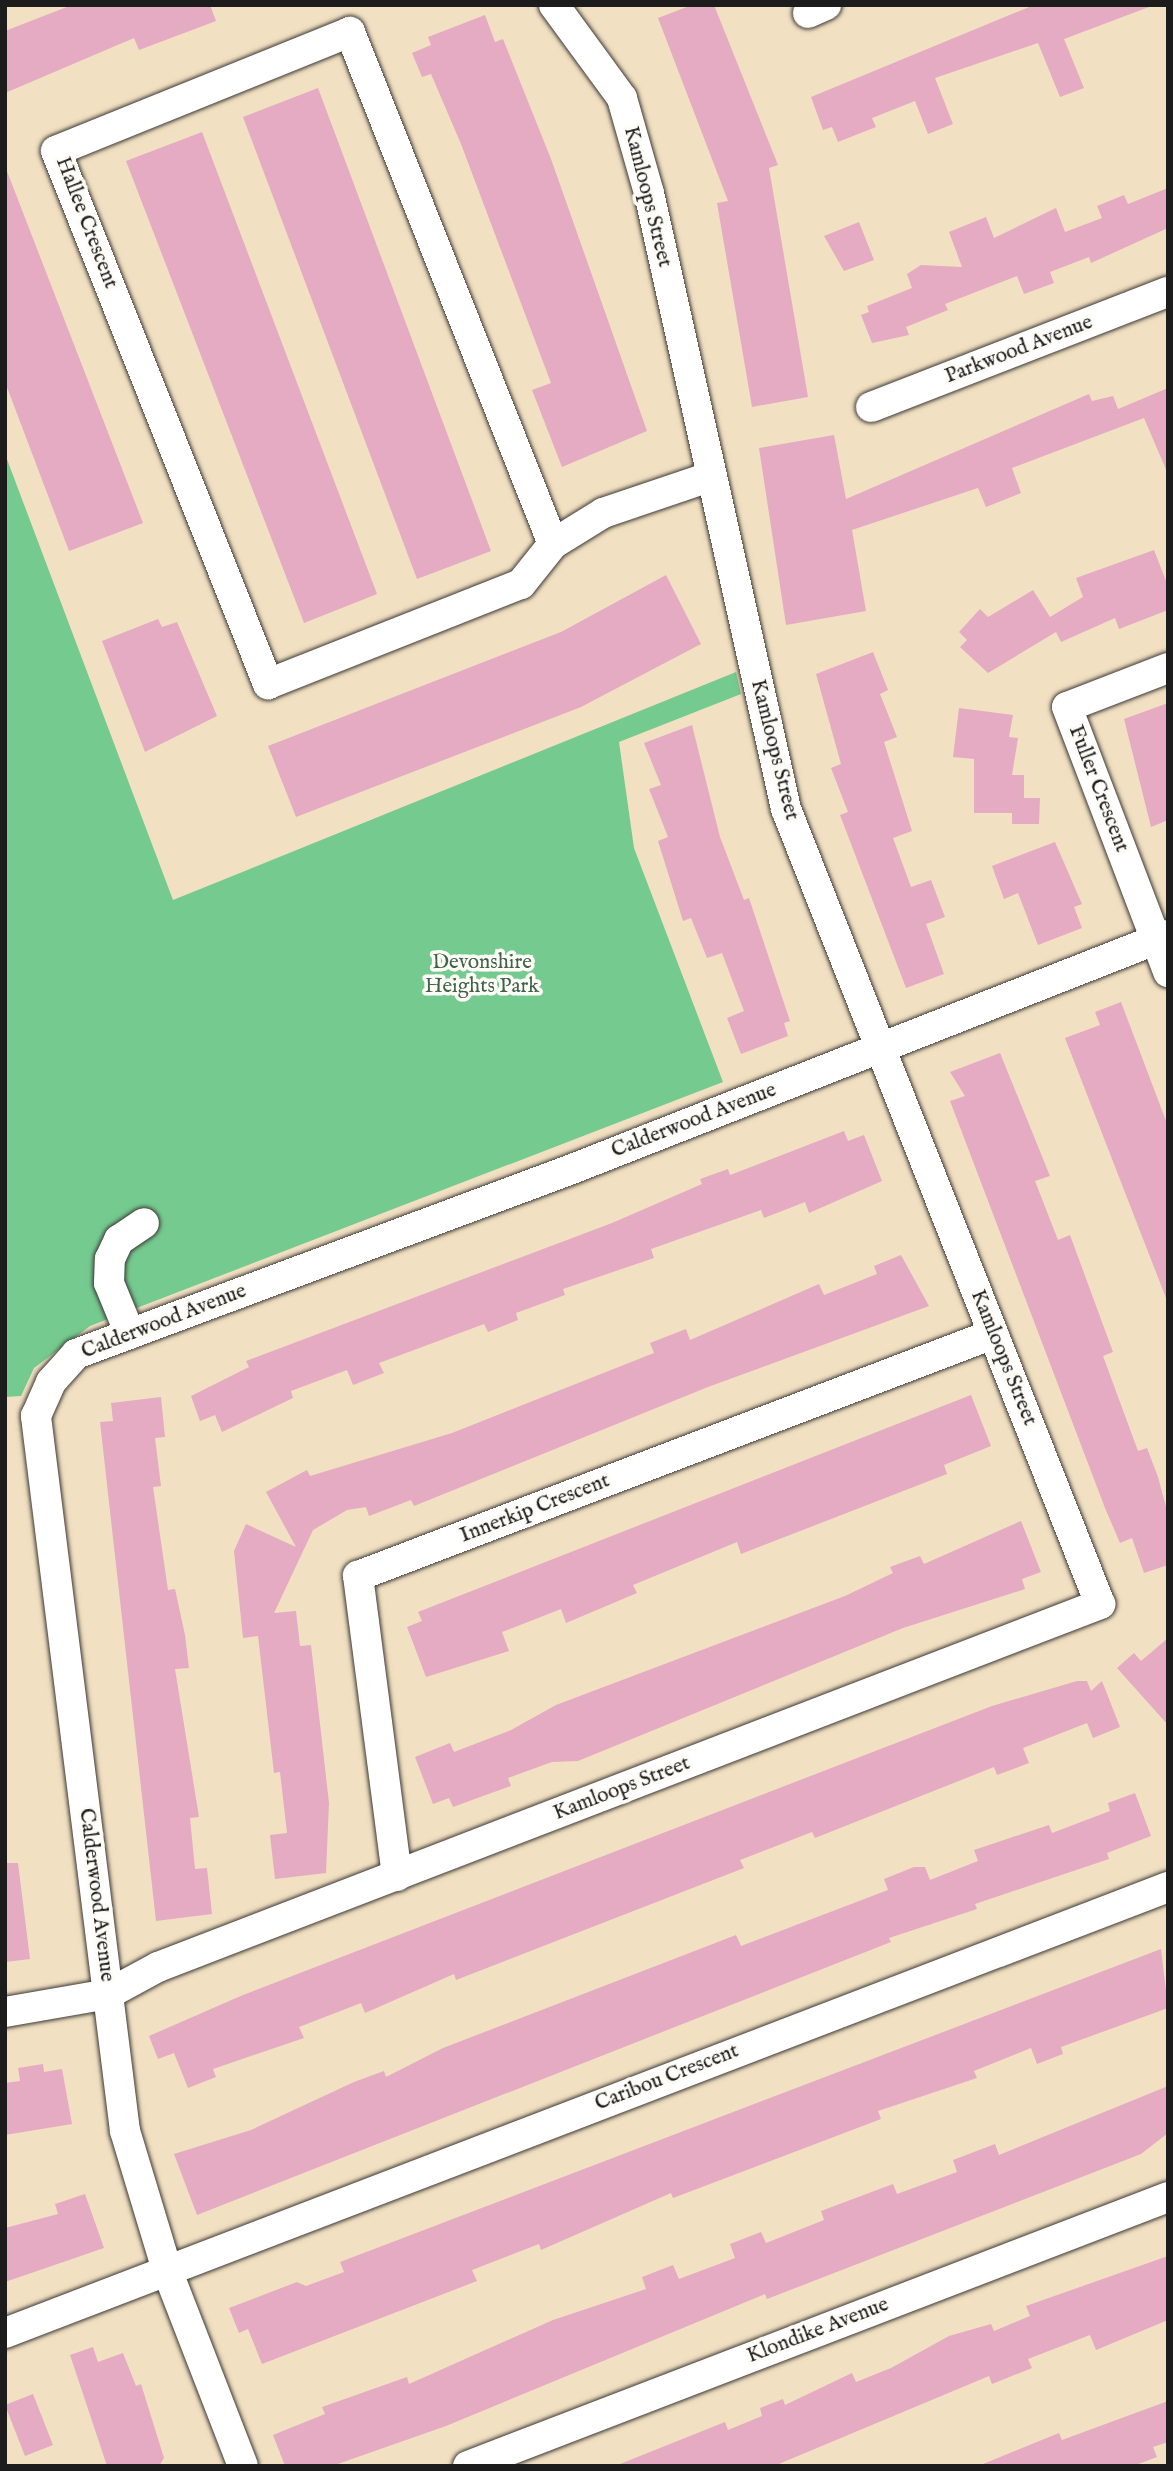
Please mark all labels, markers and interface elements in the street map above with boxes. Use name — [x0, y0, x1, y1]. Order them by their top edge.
street label: Kamloops Street — [617, 124, 677, 270]
street label: Hallee Crescent — [49, 154, 123, 292]
street label: Parkwood Avenue — [942, 310, 1096, 390]
street label: Kamloops Street — [744, 677, 804, 823]
street label: Fuller Crescent — [1062, 722, 1134, 856]
park label: Devonshire Heights Park — [425, 950, 539, 1000]
street label: Calderwood Avenue — [608, 1078, 780, 1164]
street label: Calderwood Avenue — [78, 1279, 250, 1365]
street label: Kamloops Street — [964, 1286, 1042, 1430]
street label: Innerkip Crescent — [457, 1469, 613, 1549]
street label: Kamloops Street — [550, 1751, 694, 1827]
street label: Calderwood Avenue — [73, 1807, 119, 1983]
street label: Caribou Crescent — [592, 2039, 742, 2117]
street label: Klondike Avenue — [744, 2292, 892, 2370]

